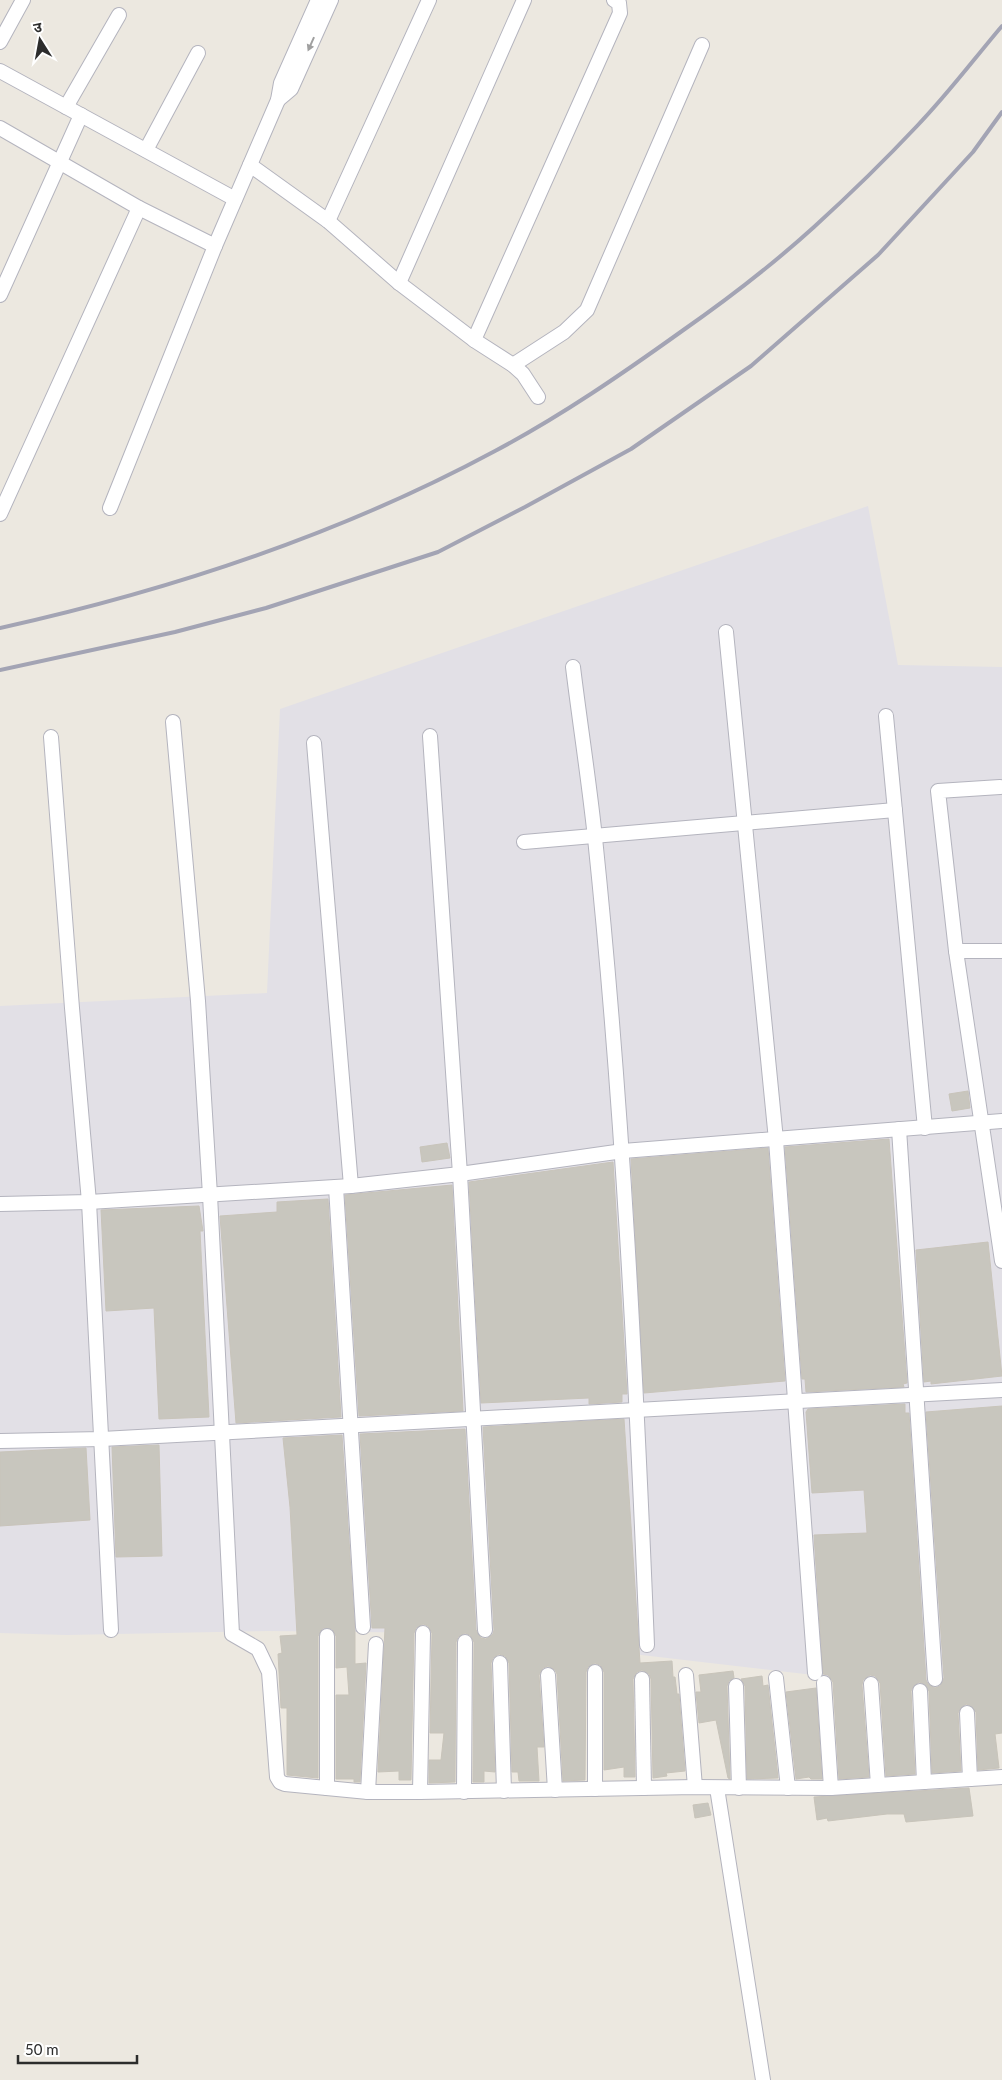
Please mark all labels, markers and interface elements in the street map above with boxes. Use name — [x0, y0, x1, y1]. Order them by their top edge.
north arrow — [15, 15, 65, 65]
text: उ — [32, 17, 44, 36]
one-way arrow — [306, 37, 314, 51]
scale bar — [18, 2032, 136, 2064]
text: 50 m — [25, 2040, 59, 2058]

